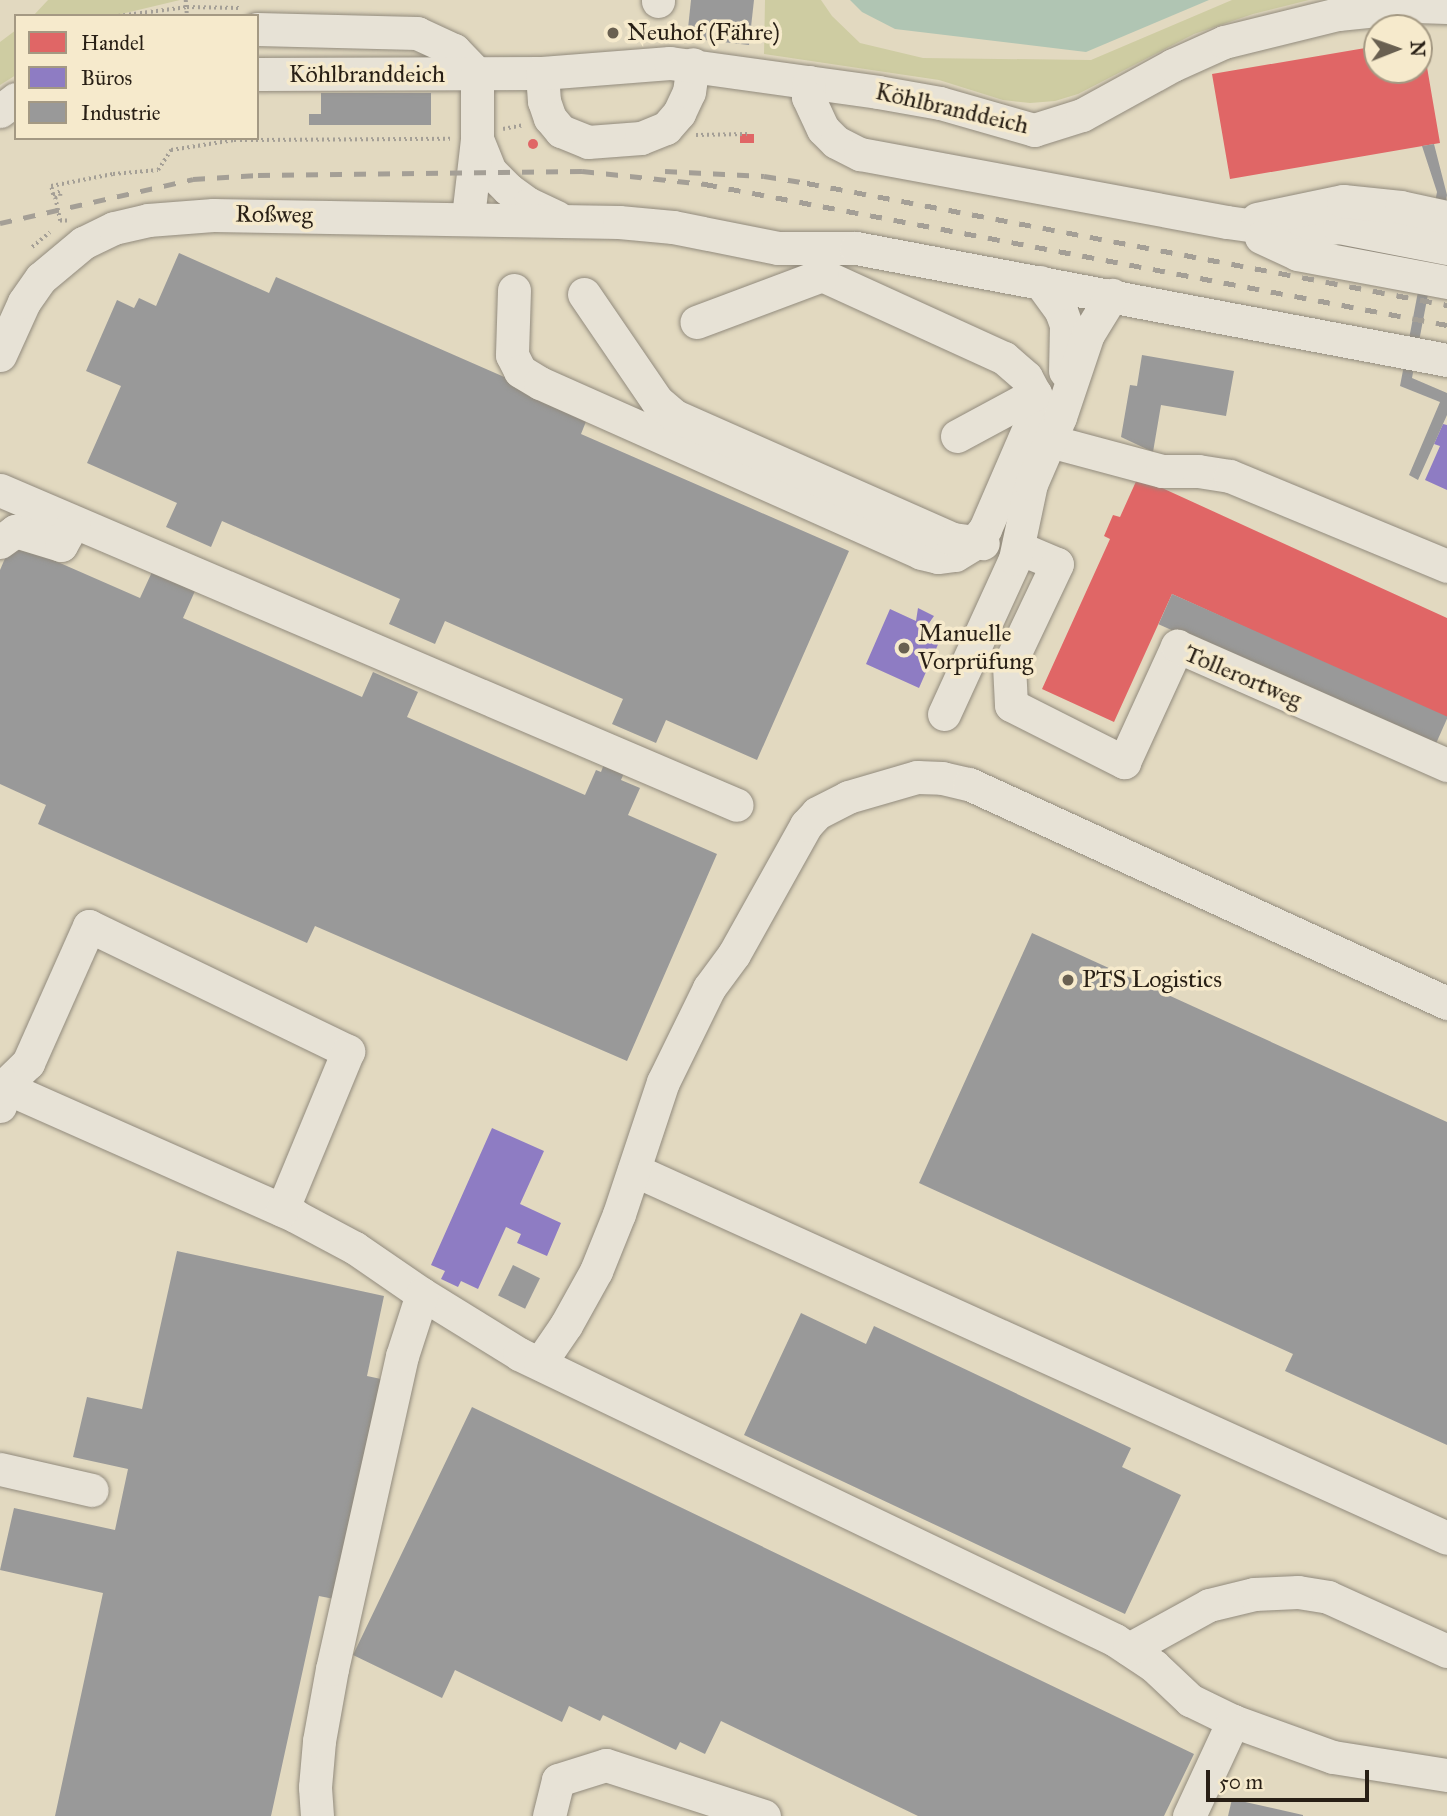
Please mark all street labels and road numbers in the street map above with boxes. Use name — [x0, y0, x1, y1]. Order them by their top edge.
street label: Köhlbranddeich — [289, 61, 445, 89]
street label: Köhlbranddeich — [873, 77, 1031, 141]
street label: Roßweg — [235, 200, 313, 230]
street label: Tollerortweg — [1180, 639, 1306, 715]

